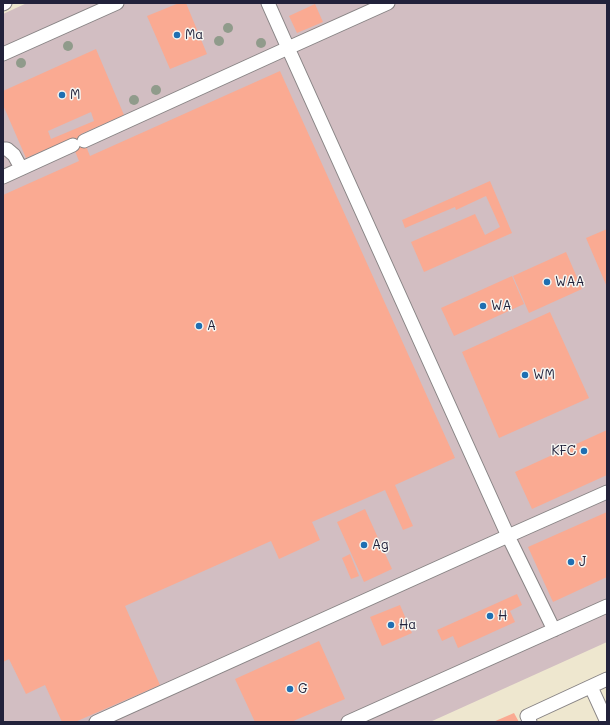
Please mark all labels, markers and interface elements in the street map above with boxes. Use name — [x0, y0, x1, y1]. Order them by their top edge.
place label: Ma — [185, 27, 203, 43]
marker: Ma — [172, 30, 182, 40]
place label: M — [70, 87, 80, 103]
marker: M — [57, 90, 67, 100]
place label: WAA — [555, 274, 584, 290]
marker: WAA — [542, 277, 552, 287]
place label: WA — [491, 298, 511, 314]
marker: WA — [478, 301, 488, 311]
place label: A — [207, 318, 216, 334]
marker: A — [194, 321, 204, 331]
place label: WM — [533, 367, 555, 383]
marker: WM — [520, 370, 530, 380]
place label: KFC — [552, 443, 576, 459]
marker: KFC — [579, 446, 589, 456]
place label: Ag — [372, 537, 389, 553]
marker: Ag — [359, 540, 369, 550]
place label: J — [579, 554, 586, 570]
marker: J — [566, 557, 576, 567]
place label: H — [498, 608, 507, 624]
marker: H — [485, 611, 495, 621]
place label: Ha — [399, 617, 416, 633]
marker: Ha — [386, 620, 396, 630]
place label: G — [298, 681, 308, 697]
marker: G — [285, 684, 295, 694]

